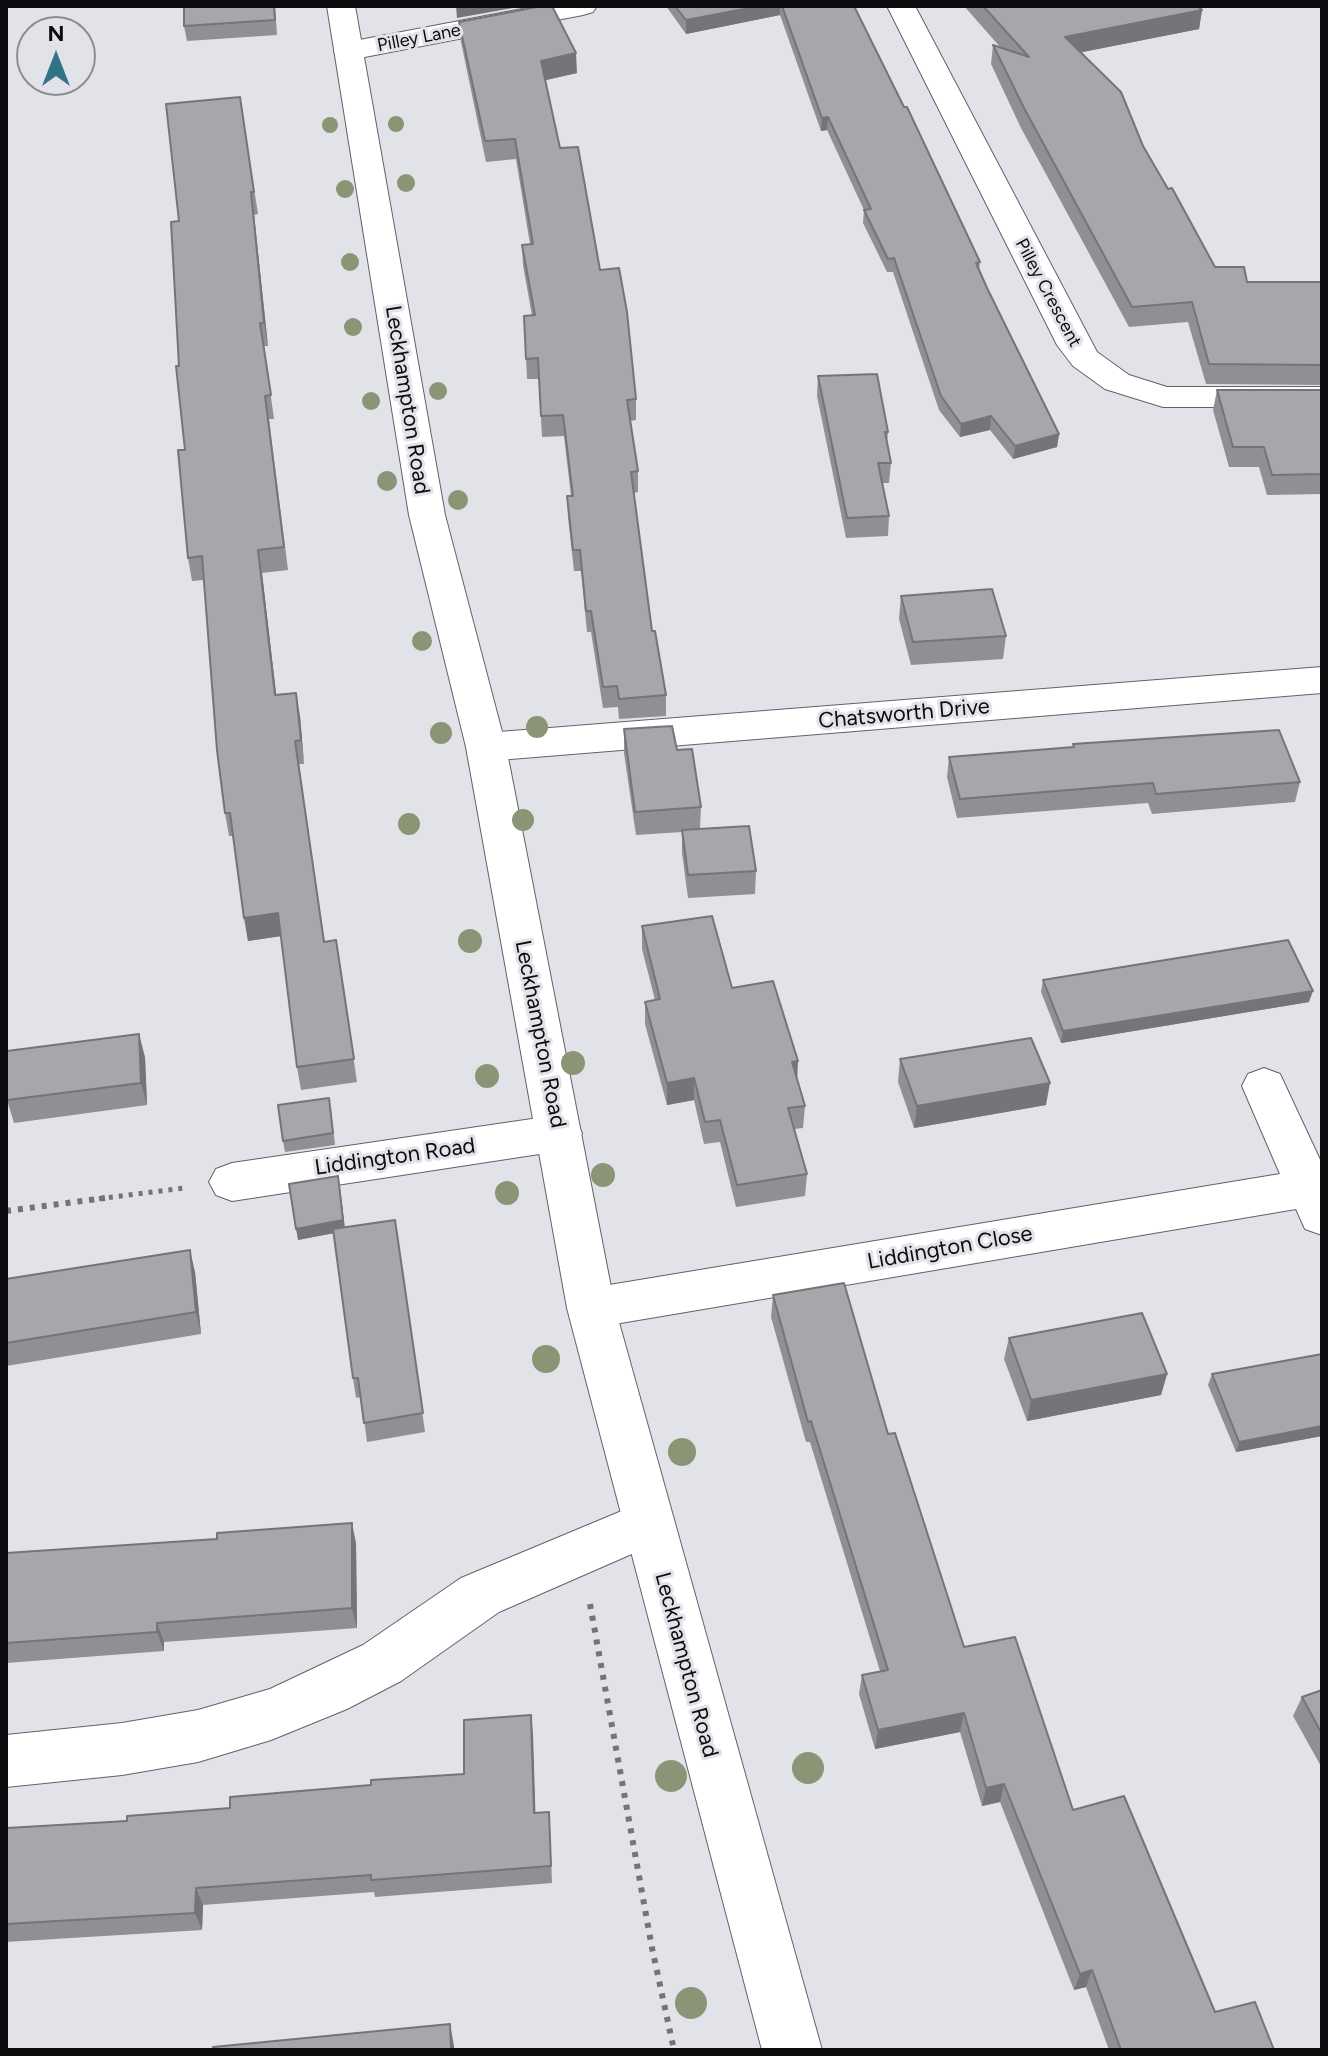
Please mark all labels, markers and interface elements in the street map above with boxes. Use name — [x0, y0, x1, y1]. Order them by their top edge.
north arrow — [16, 16, 96, 96]
street label: Pilley Lane — [375, 19, 463, 57]
text: N — [47, 20, 65, 47]
street label: Pilley Crescent — [1010, 235, 1086, 351]
street label: Leckhampton Road — [379, 304, 435, 496]
street label: Chatsworth Drive — [817, 693, 991, 735]
street label: Leckhampton Road — [509, 938, 571, 1130]
street label: Liddington Road — [313, 1133, 477, 1181]
street label: Liddington Close — [865, 1220, 1035, 1276]
street label: Leckhampton Road — [649, 1570, 723, 1760]

